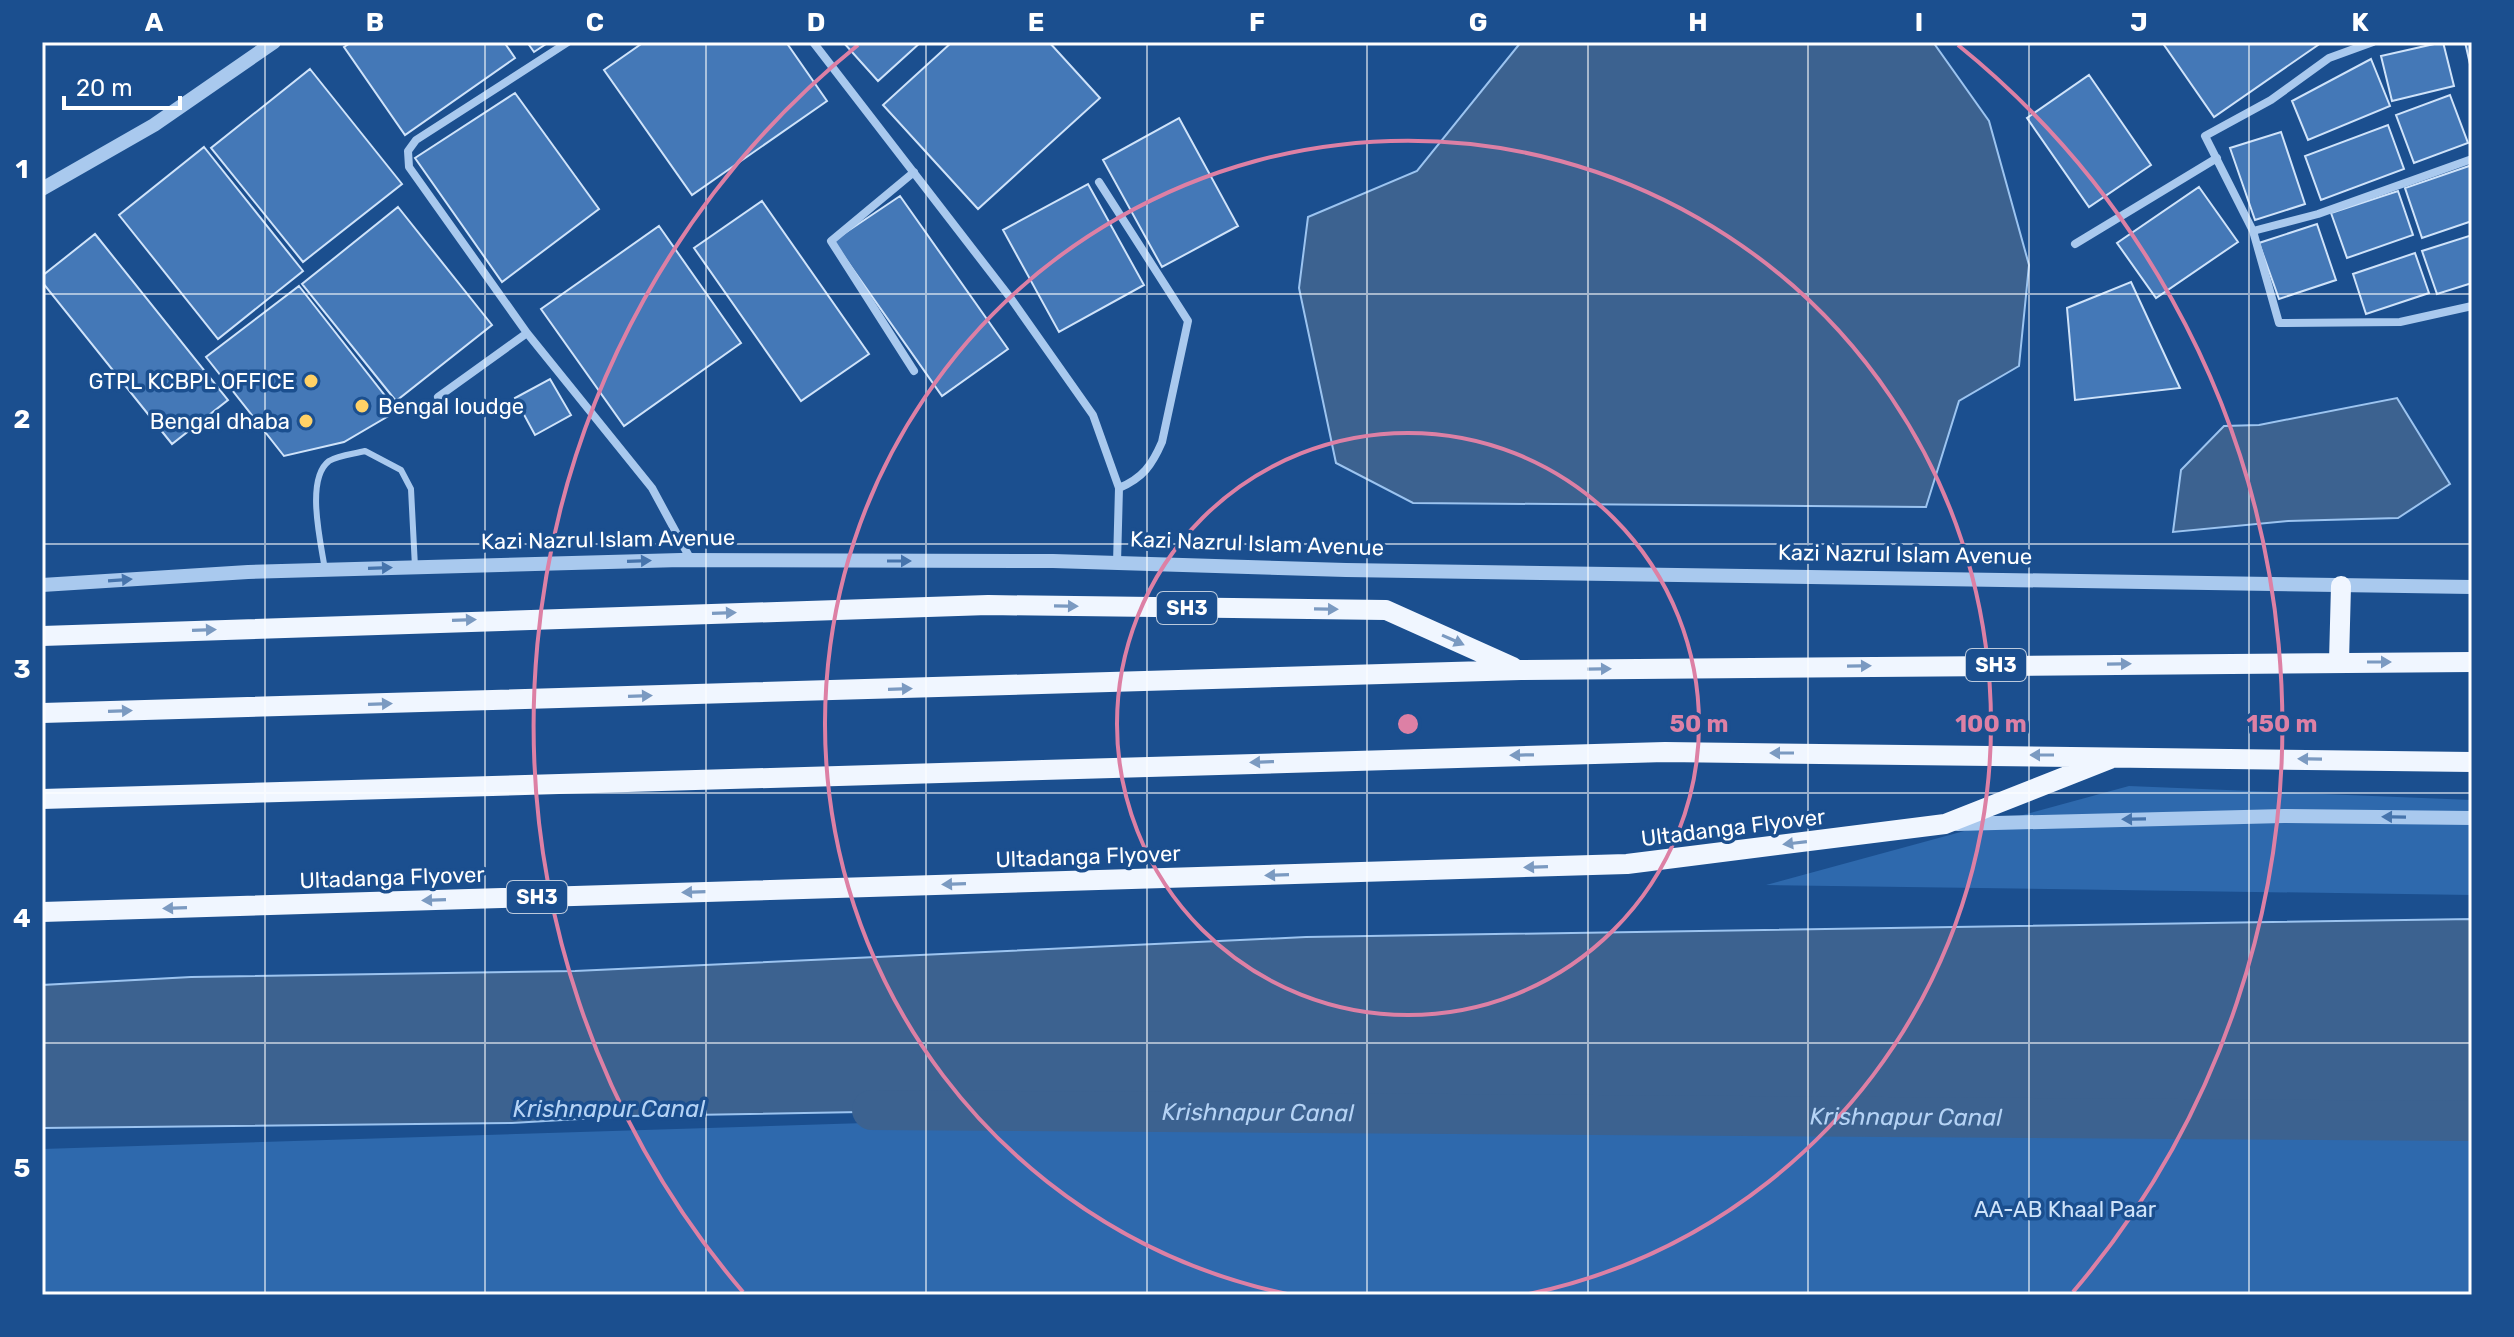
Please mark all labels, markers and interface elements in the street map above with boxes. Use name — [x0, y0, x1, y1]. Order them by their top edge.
text: A — [145, 7, 164, 38]
text: B — [366, 7, 384, 38]
text: C — [586, 7, 604, 38]
text: D — [807, 7, 825, 38]
text: E — [1028, 7, 1044, 38]
text: F — [1249, 7, 1265, 38]
text: G — [1469, 7, 1487, 38]
text: H — [1688, 7, 1708, 38]
text: I — [1915, 7, 1923, 38]
text: J — [2130, 7, 2148, 38]
text: K — [2351, 7, 2369, 38]
scale bar — [64, 60, 180, 110]
text: 20 m — [76, 74, 133, 102]
text: 1 — [16, 154, 28, 185]
place label: GTPL KCBPL OFFICE — [88, 368, 295, 395]
marker: GTPL KCBPL OFFICE — [302, 372, 320, 390]
place label: Bengal loudge — [378, 393, 524, 420]
marker: Bengal loudge — [353, 397, 371, 415]
text: 2 — [14, 404, 30, 435]
place label: Bengal dhaba — [150, 408, 290, 435]
marker: Bengal dhaba — [297, 412, 315, 430]
street label: Kazi Nazrul Islam Avenue — [481, 524, 735, 555]
street label: Kazi Nazrul Islam Avenue — [1129, 526, 1384, 561]
street label: Kazi Nazrul Islam Avenue — [1778, 539, 2032, 570]
one-way arrow — [627, 555, 652, 568]
one-way arrow — [887, 555, 912, 567]
one-way arrow — [368, 562, 393, 575]
one-way arrow — [108, 573, 133, 586]
road number: SH3 — [1157, 592, 1217, 624]
one-way arrow — [1054, 600, 1079, 612]
one-way arrow — [1314, 603, 1339, 615]
one-way arrow — [712, 606, 737, 619]
one-way arrow — [452, 614, 477, 627]
one-way arrow — [192, 623, 217, 636]
one-way arrow — [1441, 633, 1465, 647]
road number: SH3 — [1966, 649, 2026, 681]
text: 3 — [13, 654, 31, 685]
one-way arrow — [2367, 655, 2392, 668]
one-way arrow — [2107, 657, 2132, 670]
one-way arrow — [1847, 660, 1872, 672]
one-way arrow — [1587, 663, 1612, 675]
one-way arrow — [888, 682, 913, 695]
one-way arrow — [628, 690, 653, 703]
one-way arrow — [368, 697, 393, 710]
one-way arrow — [108, 705, 133, 718]
centre of rings — [1394, 710, 1422, 738]
text: 50 m — [1670, 710, 1728, 738]
text: 100 m — [1955, 710, 2027, 738]
text: 150 m — [2247, 710, 2317, 738]
one-way arrow — [1769, 747, 1794, 759]
one-way arrow — [1509, 749, 1534, 761]
one-way arrow — [2029, 749, 2054, 761]
one-way arrow — [2297, 752, 2322, 765]
one-way arrow — [1249, 755, 1274, 768]
street label: Ultadanga Flyover — [1639, 803, 1827, 852]
one-way arrow — [2381, 811, 2406, 824]
one-way arrow — [2121, 813, 2146, 826]
one-way arrow — [1782, 837, 1807, 850]
street label: Ultadanga Flyover — [995, 840, 1182, 873]
street label: Ultadanga Flyover — [299, 861, 486, 894]
one-way arrow — [1523, 861, 1548, 873]
one-way arrow — [1264, 868, 1289, 881]
one-way arrow — [941, 878, 966, 891]
road number: SH3 — [507, 881, 567, 913]
one-way arrow — [681, 886, 706, 899]
one-way arrow — [421, 894, 446, 906]
one-way arrow — [162, 901, 187, 914]
text: 4 — [13, 903, 31, 934]
water label: Krishnapur Canal — [513, 1095, 706, 1123]
water label: Krishnapur Canal — [1162, 1098, 1356, 1127]
water label: Krishnapur Canal — [1810, 1102, 2004, 1132]
text: 5 — [14, 1153, 30, 1184]
park label: AA-AB Khaal Paar — [1974, 1196, 2157, 1223]

